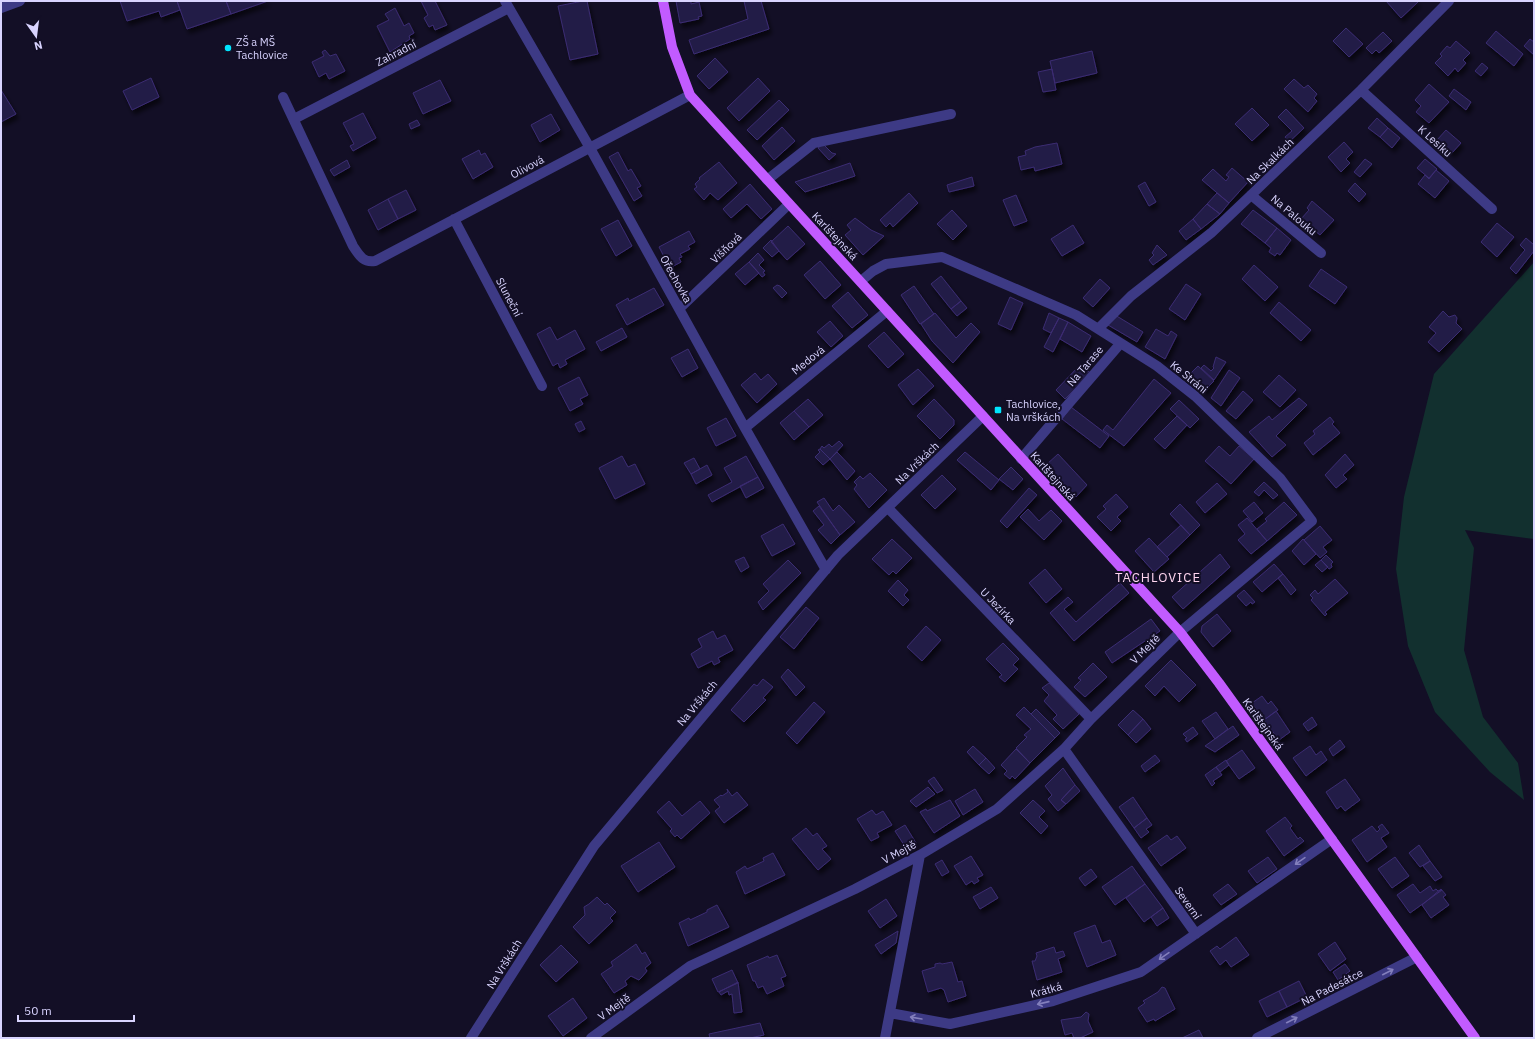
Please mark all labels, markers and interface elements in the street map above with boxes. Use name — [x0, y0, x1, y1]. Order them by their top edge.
north arrow — [16, 16, 56, 56]
place label: ZŠ a MŠ Tachlovice — [236, 35, 288, 62]
street label: Zahradní — [373, 37, 419, 69]
text: N — [33, 38, 44, 53]
marker: ZŠ a MŠ Tachlovice — [223, 43, 233, 53]
street label: K Lesíku — [1415, 122, 1455, 160]
street label: Na Skalkách — [1243, 135, 1297, 187]
street label: Olivová — [508, 152, 546, 182]
street label: Na Palouku — [1268, 192, 1320, 238]
street label: Karlštejnská — [809, 209, 861, 263]
street label: Višňová — [707, 230, 745, 266]
street label: Ořechovka — [657, 253, 695, 306]
street label: Sluneční — [493, 275, 525, 319]
street label: Medová — [789, 342, 827, 378]
street label: Na Tarase — [1064, 343, 1106, 389]
street label: Ke Stráni — [1167, 358, 1211, 396]
place label: Tachlovice, Na vrškách — [1006, 397, 1061, 424]
marker: Tachlovice, Na vrškách — [993, 405, 1003, 415]
street label: Na Vrškách — [892, 439, 942, 487]
street label: Karlštejnská — [1027, 449, 1079, 503]
district label: TACHLOVICE — [1115, 569, 1201, 586]
street label: U Jezírka — [977, 585, 1019, 627]
street label: V Mejtě — [1127, 631, 1163, 667]
street label: Na Vrškách — [674, 677, 720, 729]
street label: Karlštejnská — [1239, 695, 1287, 753]
street label: V Mejtě — [879, 837, 919, 867]
one-way arrow — [1295, 857, 1306, 865]
street label: Severní — [1172, 884, 1204, 922]
street label: Na Vrškách — [483, 937, 525, 991]
one-way arrow — [1158, 952, 1169, 960]
street label: Na Padesátce — [1299, 965, 1365, 1009]
one-way arrow — [1382, 968, 1394, 975]
street label: Krátká — [1029, 979, 1063, 1001]
street label: V Mejtě — [595, 990, 633, 1024]
scale bar — [18, 997, 134, 1023]
one-way arrow — [1037, 1000, 1050, 1008]
text: 50 m — [24, 1003, 52, 1018]
one-way arrow — [910, 1014, 923, 1022]
one-way arrow — [1286, 1016, 1298, 1024]

